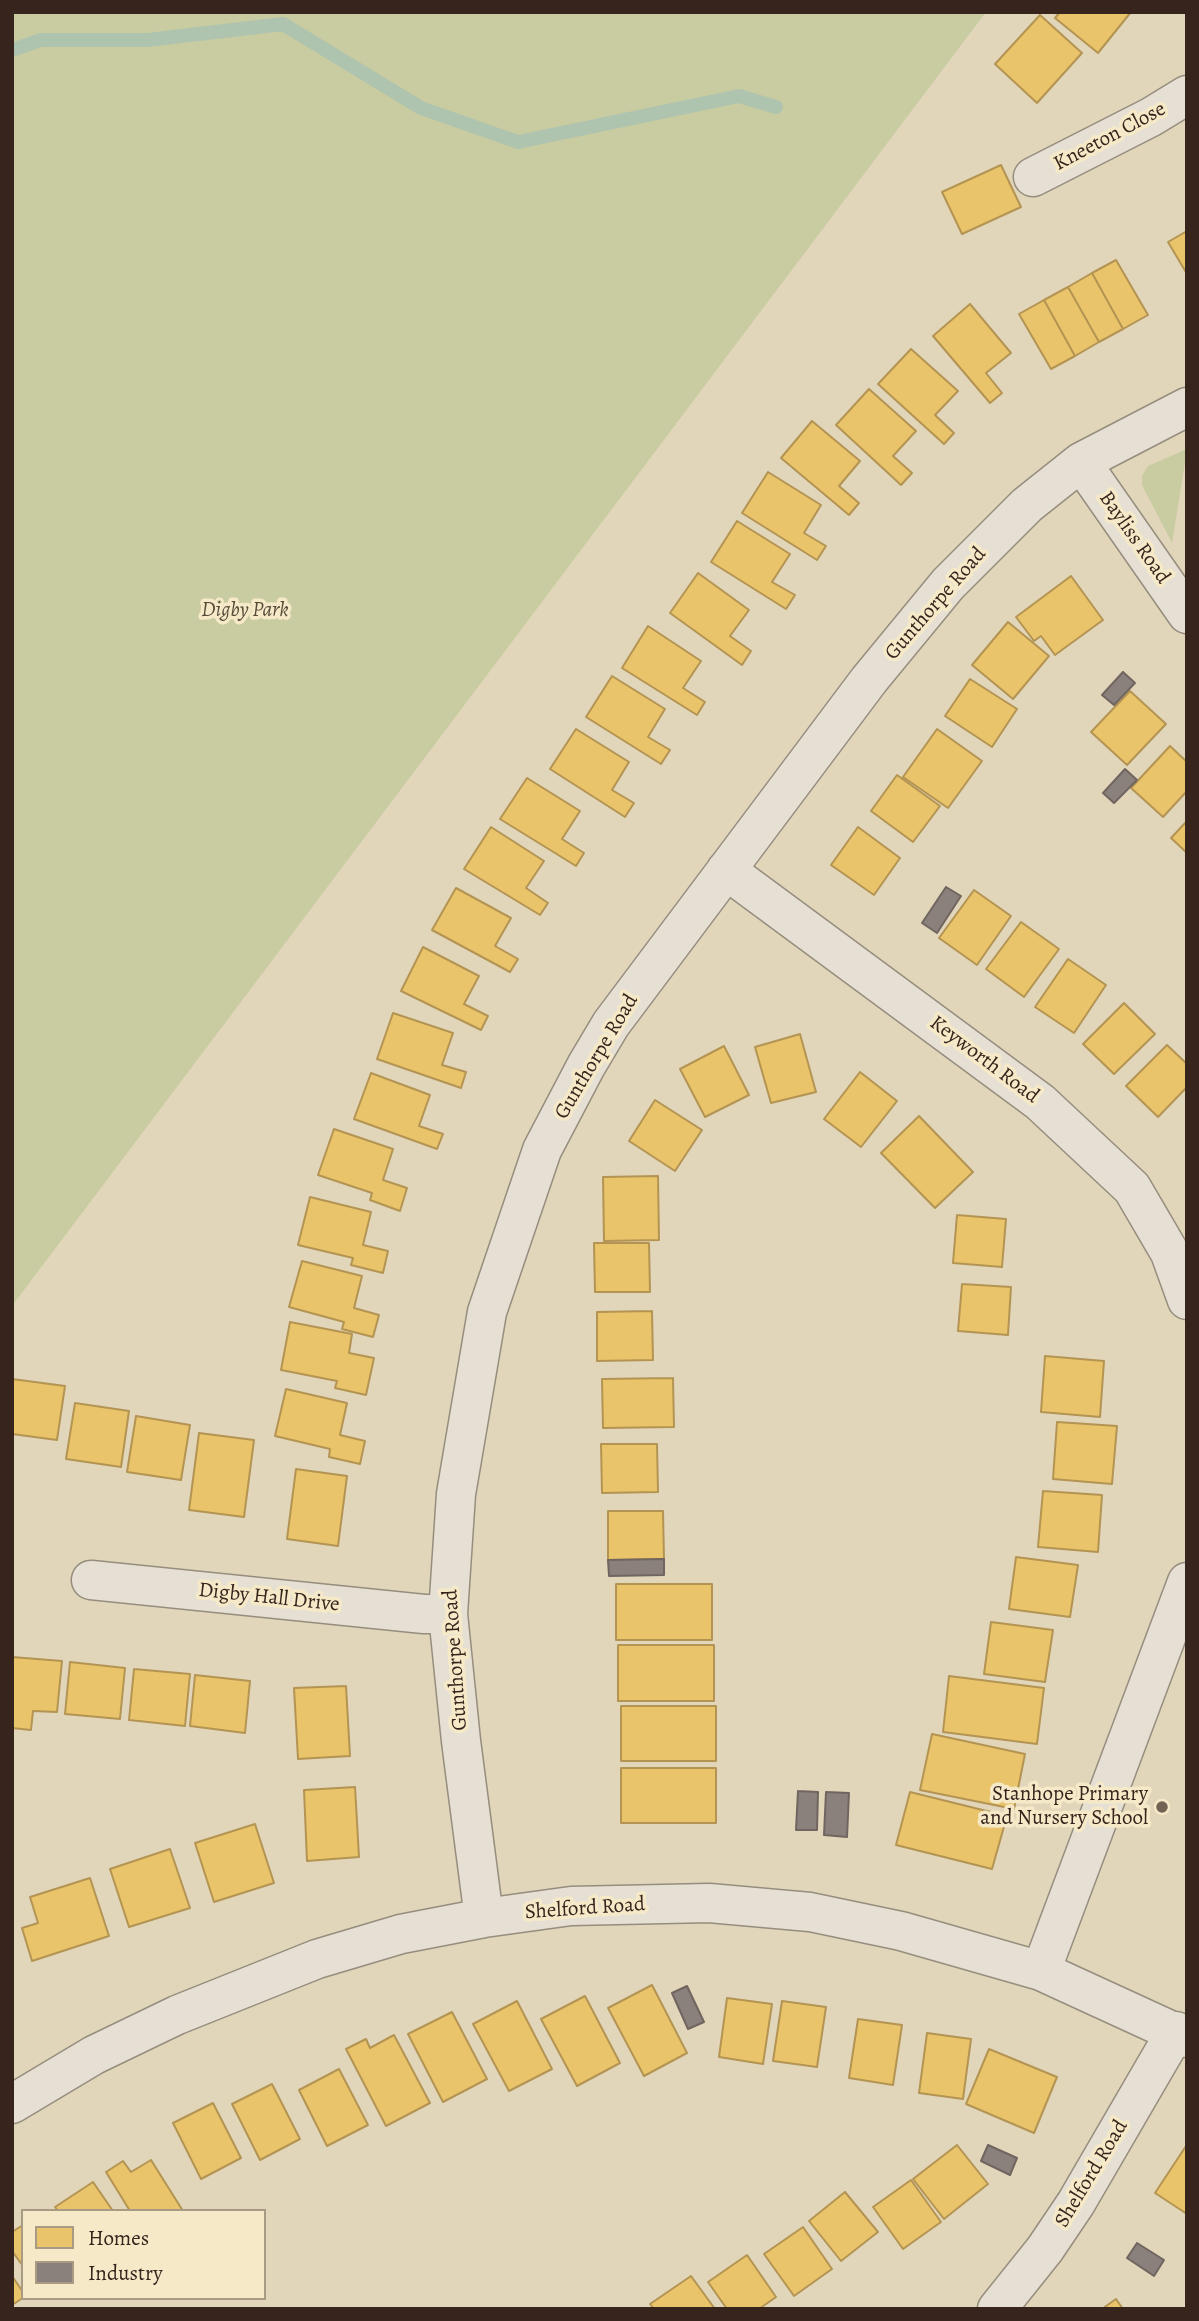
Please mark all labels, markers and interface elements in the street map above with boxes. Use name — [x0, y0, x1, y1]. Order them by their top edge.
street label: Kneeton Close — [1050, 97, 1170, 177]
street label: Bayliss Road — [1093, 487, 1175, 589]
street label: Gunthorpe Road — [880, 542, 992, 666]
park label: Digby Park — [201, 598, 289, 624]
street label: Gunthorpe Road — [550, 990, 644, 1124]
street label: Keyworth Road — [924, 1011, 1044, 1109]
street label: Digby Hall Drive — [197, 1578, 341, 1618]
street label: Gunthorpe Road — [438, 1589, 474, 1731]
place label: Stanhope Primary and Nursery School — [980, 1782, 1148, 1832]
marker: Stanhope Primary and Nursery School — [1154, 1799, 1170, 1815]
street label: Shelford Road — [524, 1892, 646, 1926]
street label: Shelford Road — [1050, 2116, 1134, 2232]
legend — [21, 2209, 266, 2300]
text: Homes — [88, 2224, 149, 2252]
text: Industry — [88, 2259, 163, 2287]

